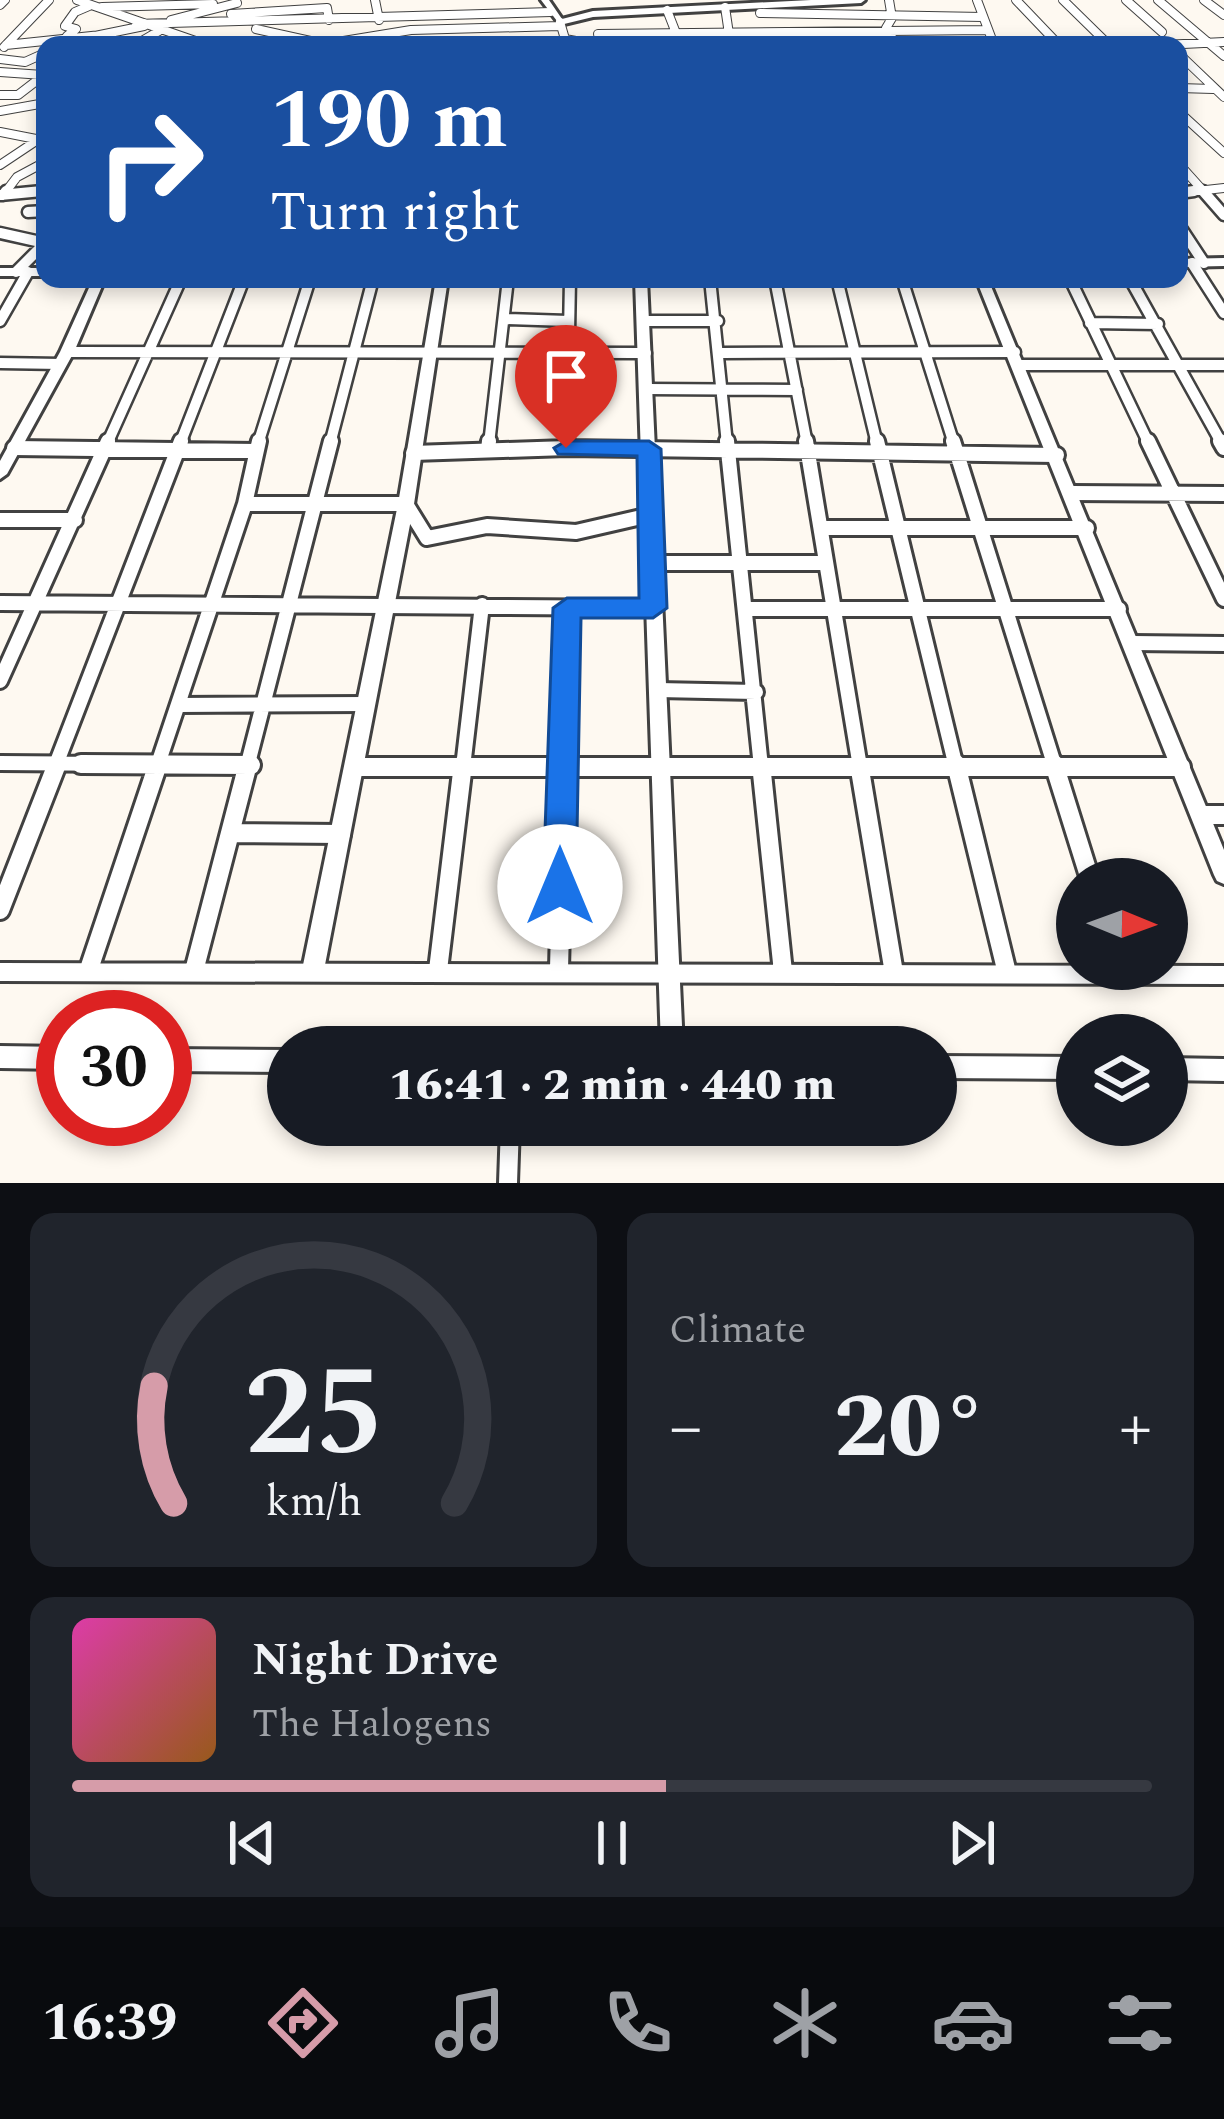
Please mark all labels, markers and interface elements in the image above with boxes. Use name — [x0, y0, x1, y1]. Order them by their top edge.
text: 190 m — [270, 57, 508, 185]
icon: right — [72, 84, 228, 240]
text: Turn right — [270, 172, 520, 254]
pin — [515, 325, 617, 448]
icon: arrive — [533, 343, 599, 409]
position arrow — [497, 824, 623, 950]
north arrow — [1056, 858, 1188, 990]
map controls — [1056, 858, 1188, 1146]
speed limit sign: 30 — [36, 990, 192, 1146]
button: layers — [1056, 1014, 1188, 1146]
text: 16:41 · 2 min · 440 m — [389, 1051, 835, 1120]
text: Climate — [669, 1301, 806, 1360]
text: 25 — [243, 1320, 384, 1510]
text: 20° — [834, 1360, 987, 1497]
text: − — [669, 1378, 702, 1479]
text: + — [1119, 1378, 1152, 1479]
text: km/h — [265, 1470, 362, 1535]
text: Night Drive — [252, 1626, 498, 1695]
text: The Halogens — [252, 1695, 492, 1754]
icon: previous — [219, 1810, 285, 1876]
icon: pause — [579, 1810, 645, 1876]
icon: next — [939, 1810, 1005, 1876]
icon: directions — [261, 1981, 345, 2065]
icon: music — [428, 1981, 512, 2065]
icon: phone — [596, 1981, 680, 2065]
icon: climate — [763, 1981, 847, 2065]
icon: car — [931, 1981, 1015, 2065]
icon: filters — [1098, 1981, 1182, 2065]
text: 16:39 — [42, 1982, 177, 2064]

